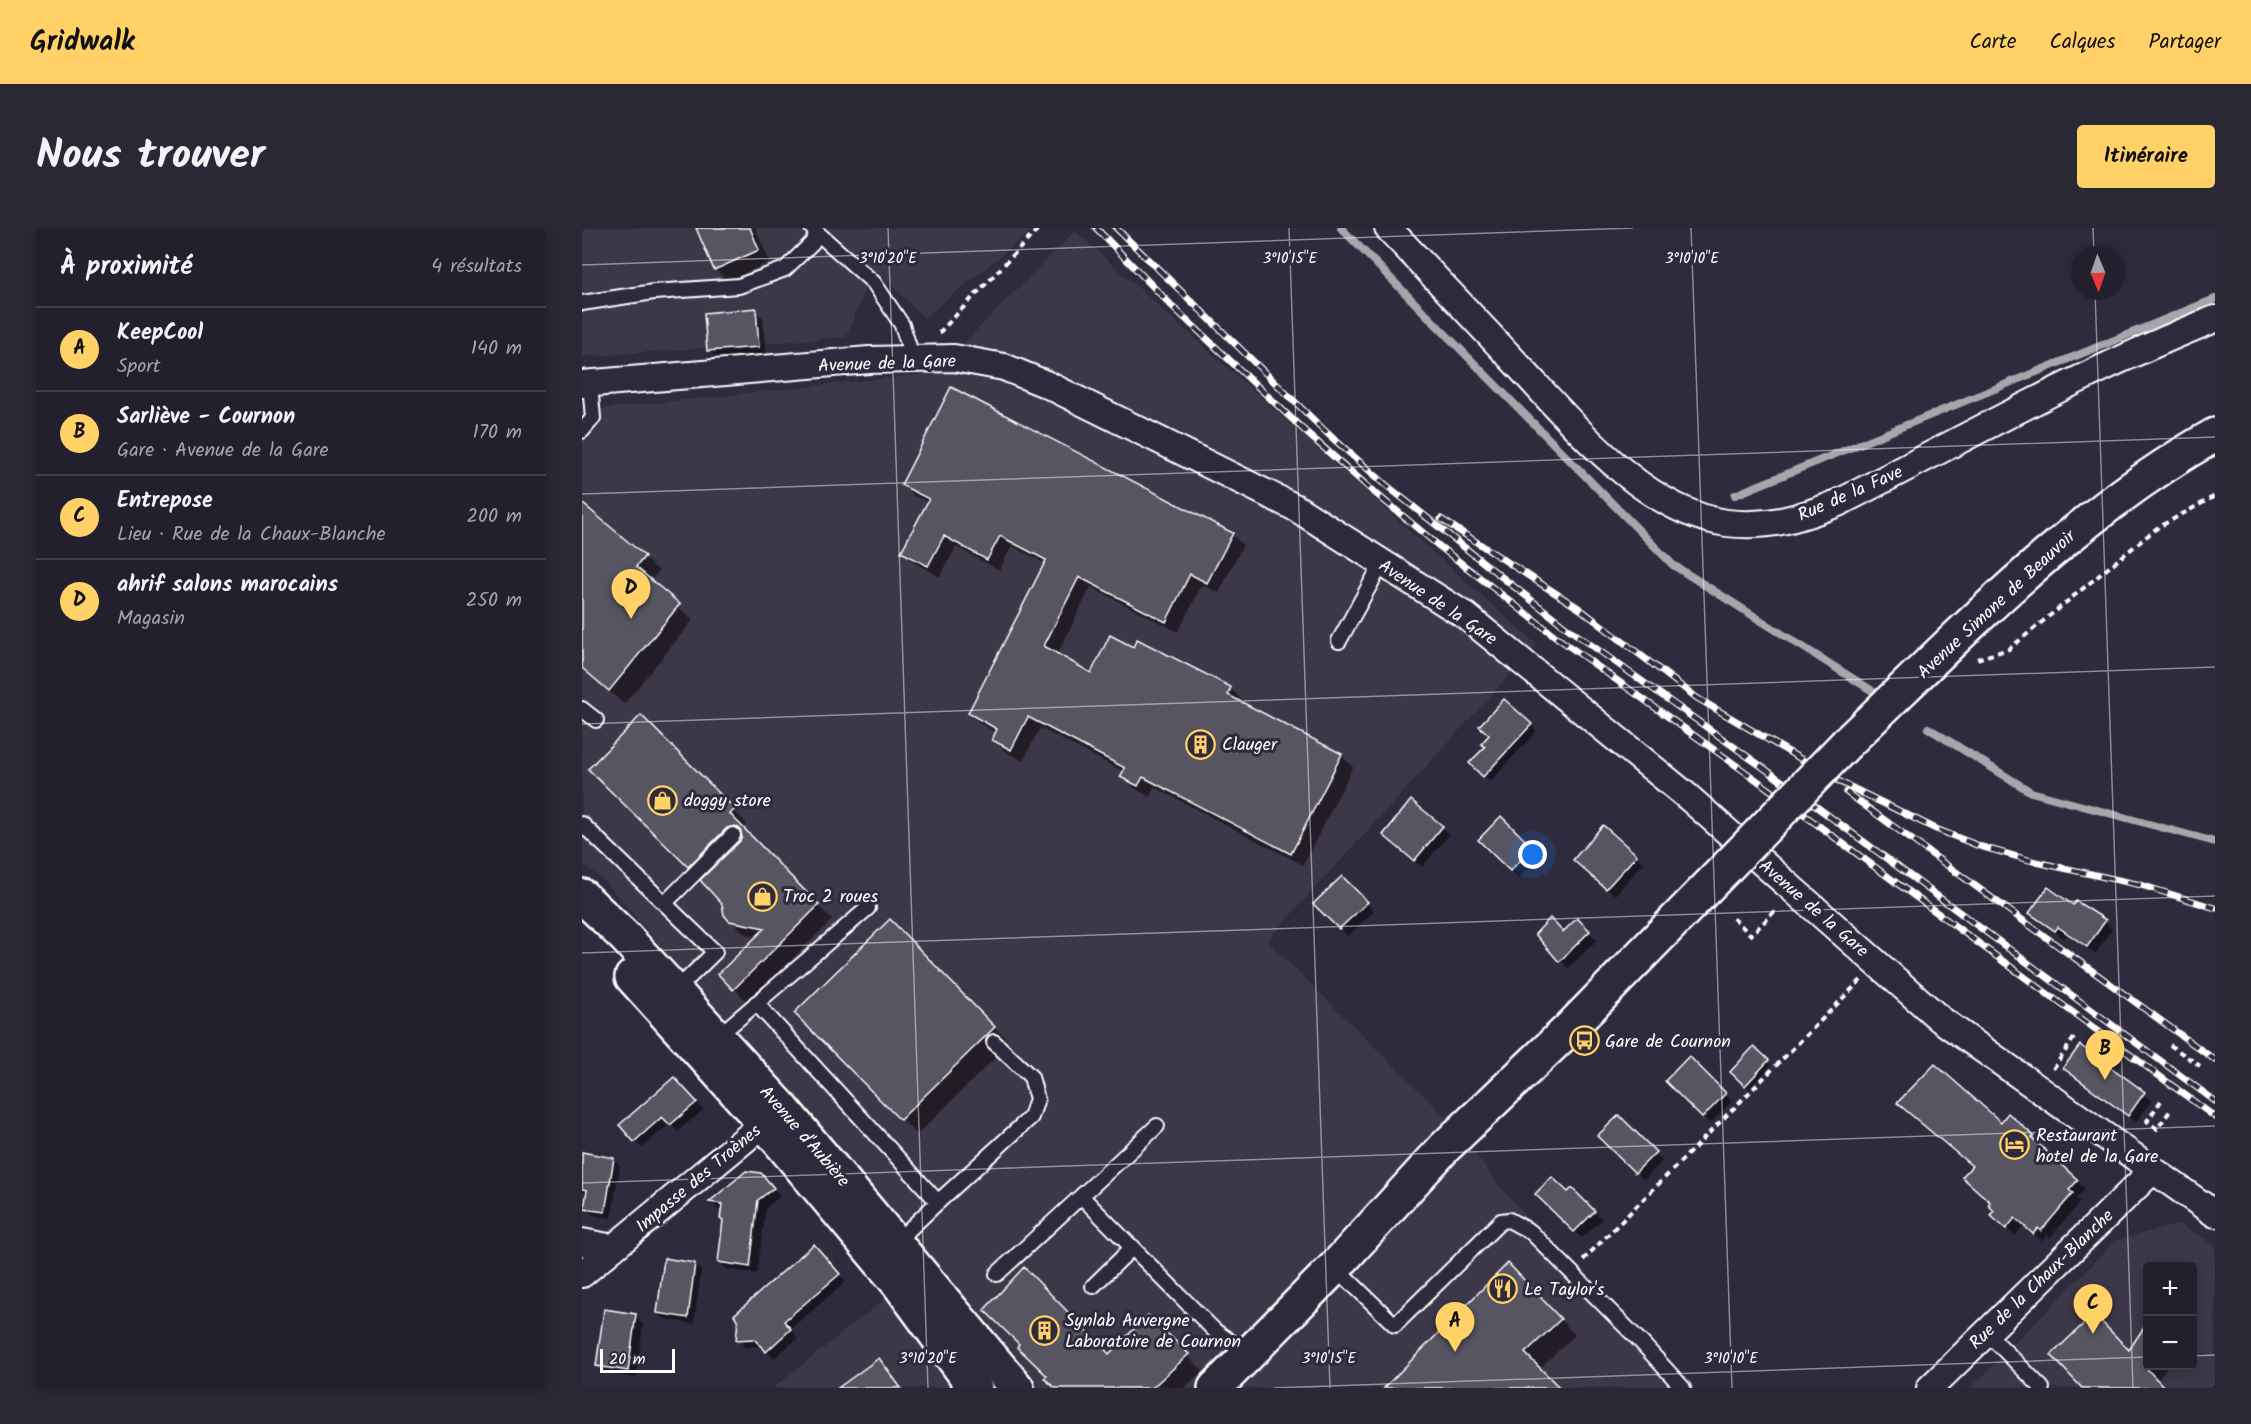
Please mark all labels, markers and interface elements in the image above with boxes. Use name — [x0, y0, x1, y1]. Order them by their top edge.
text: Gridwalk — [30, 20, 135, 65]
text: Carte — [1969, 26, 2016, 59]
text: Calques — [2049, 26, 2115, 59]
text: Partager — [2148, 26, 2221, 59]
text: Nous trouver — [36, 123, 265, 190]
button: Itinéraire — [2077, 125, 2215, 188]
text: À proximité — [60, 246, 192, 288]
north arrow — [2071, 246, 2125, 300]
text: 3°10'20"E — [859, 247, 918, 271]
text: 3°10'15"E — [1263, 247, 1318, 271]
text: 3°10'10"E — [1665, 247, 1720, 271]
text: 4 résultats — [431, 251, 522, 283]
text: KeepCool — [117, 316, 203, 351]
text: A — [73, 333, 86, 365]
text: 140 m — [471, 333, 522, 365]
street label: Avenue de la Gare — [818, 348, 957, 381]
text: Sport — [117, 351, 161, 383]
text: Sarliève - Cournon — [117, 400, 295, 435]
text: B — [73, 417, 86, 449]
text: 170 m — [473, 417, 522, 449]
text: Gare · Avenue de la Gare — [117, 435, 328, 467]
street label: Rue de la Fave — [1793, 458, 1908, 530]
text: Entrepose — [117, 484, 213, 519]
text: C — [73, 501, 86, 533]
text: 200 m — [466, 501, 522, 533]
text: Lieu · Rue de la Chaux-Blanche — [117, 519, 385, 551]
street label: Avenue Simone de Beauvoir — [1911, 523, 2084, 687]
street label: Avenue de la Gare — [1372, 553, 1503, 654]
text: ahrif salons marocains — [117, 568, 338, 603]
pin: D — [611, 570, 650, 619]
text: D — [73, 585, 86, 617]
text: 250 m — [466, 585, 522, 617]
text: Magasin — [117, 603, 185, 635]
building icon: Clauger — [1185, 728, 1217, 760]
place label: Clauger — [1222, 731, 1278, 760]
shop icon: doggy store — [647, 784, 679, 816]
place label: doggy store — [684, 787, 771, 816]
your location — [1518, 840, 1547, 869]
street label: Avenue de la Gare — [1751, 853, 1875, 965]
shop icon: Troc 2 roues — [746, 880, 778, 912]
place label: Troc 2 roues — [783, 883, 879, 912]
bus stop icon: Gare de Cournon — [1568, 1025, 1600, 1057]
place label: Gare de Cournon — [1605, 1028, 1731, 1057]
pin: B — [2086, 1030, 2125, 1080]
street label: Avenue d'Aubière — [751, 1080, 857, 1194]
street label: Impasse des Troènes — [630, 1118, 769, 1241]
place label: Restaurant hotel de la Gare — [2036, 1122, 2158, 1172]
hotel icon: Restaurant hotel de la Gare — [1999, 1129, 2031, 1161]
street label: Rue de la Chaux-Blanche — [1964, 1205, 2118, 1353]
map controls — [2143, 1262, 2197, 1370]
button: + — [2143, 1262, 2197, 1316]
restaurant icon: Le Taylor's — [1487, 1273, 1519, 1305]
place label: Le Taylor's — [1524, 1276, 1605, 1305]
pin: C — [2074, 1284, 2112, 1334]
pin: A — [1436, 1302, 1474, 1352]
place label: Synlab Auvergne Laboratoire de Cournon — [1065, 1307, 1241, 1357]
building icon: Synlab Auvergne Laboratoire de Cournon — [1028, 1314, 1060, 1346]
button: − — [2143, 1316, 2197, 1370]
scale bar — [600, 1346, 675, 1374]
text: 20 m — [609, 1347, 645, 1372]
text: 3°10'20"E — [899, 1347, 958, 1371]
text: 3°10'15"E — [1302, 1347, 1357, 1371]
text: 3°10'10"E — [1704, 1347, 1759, 1371]

